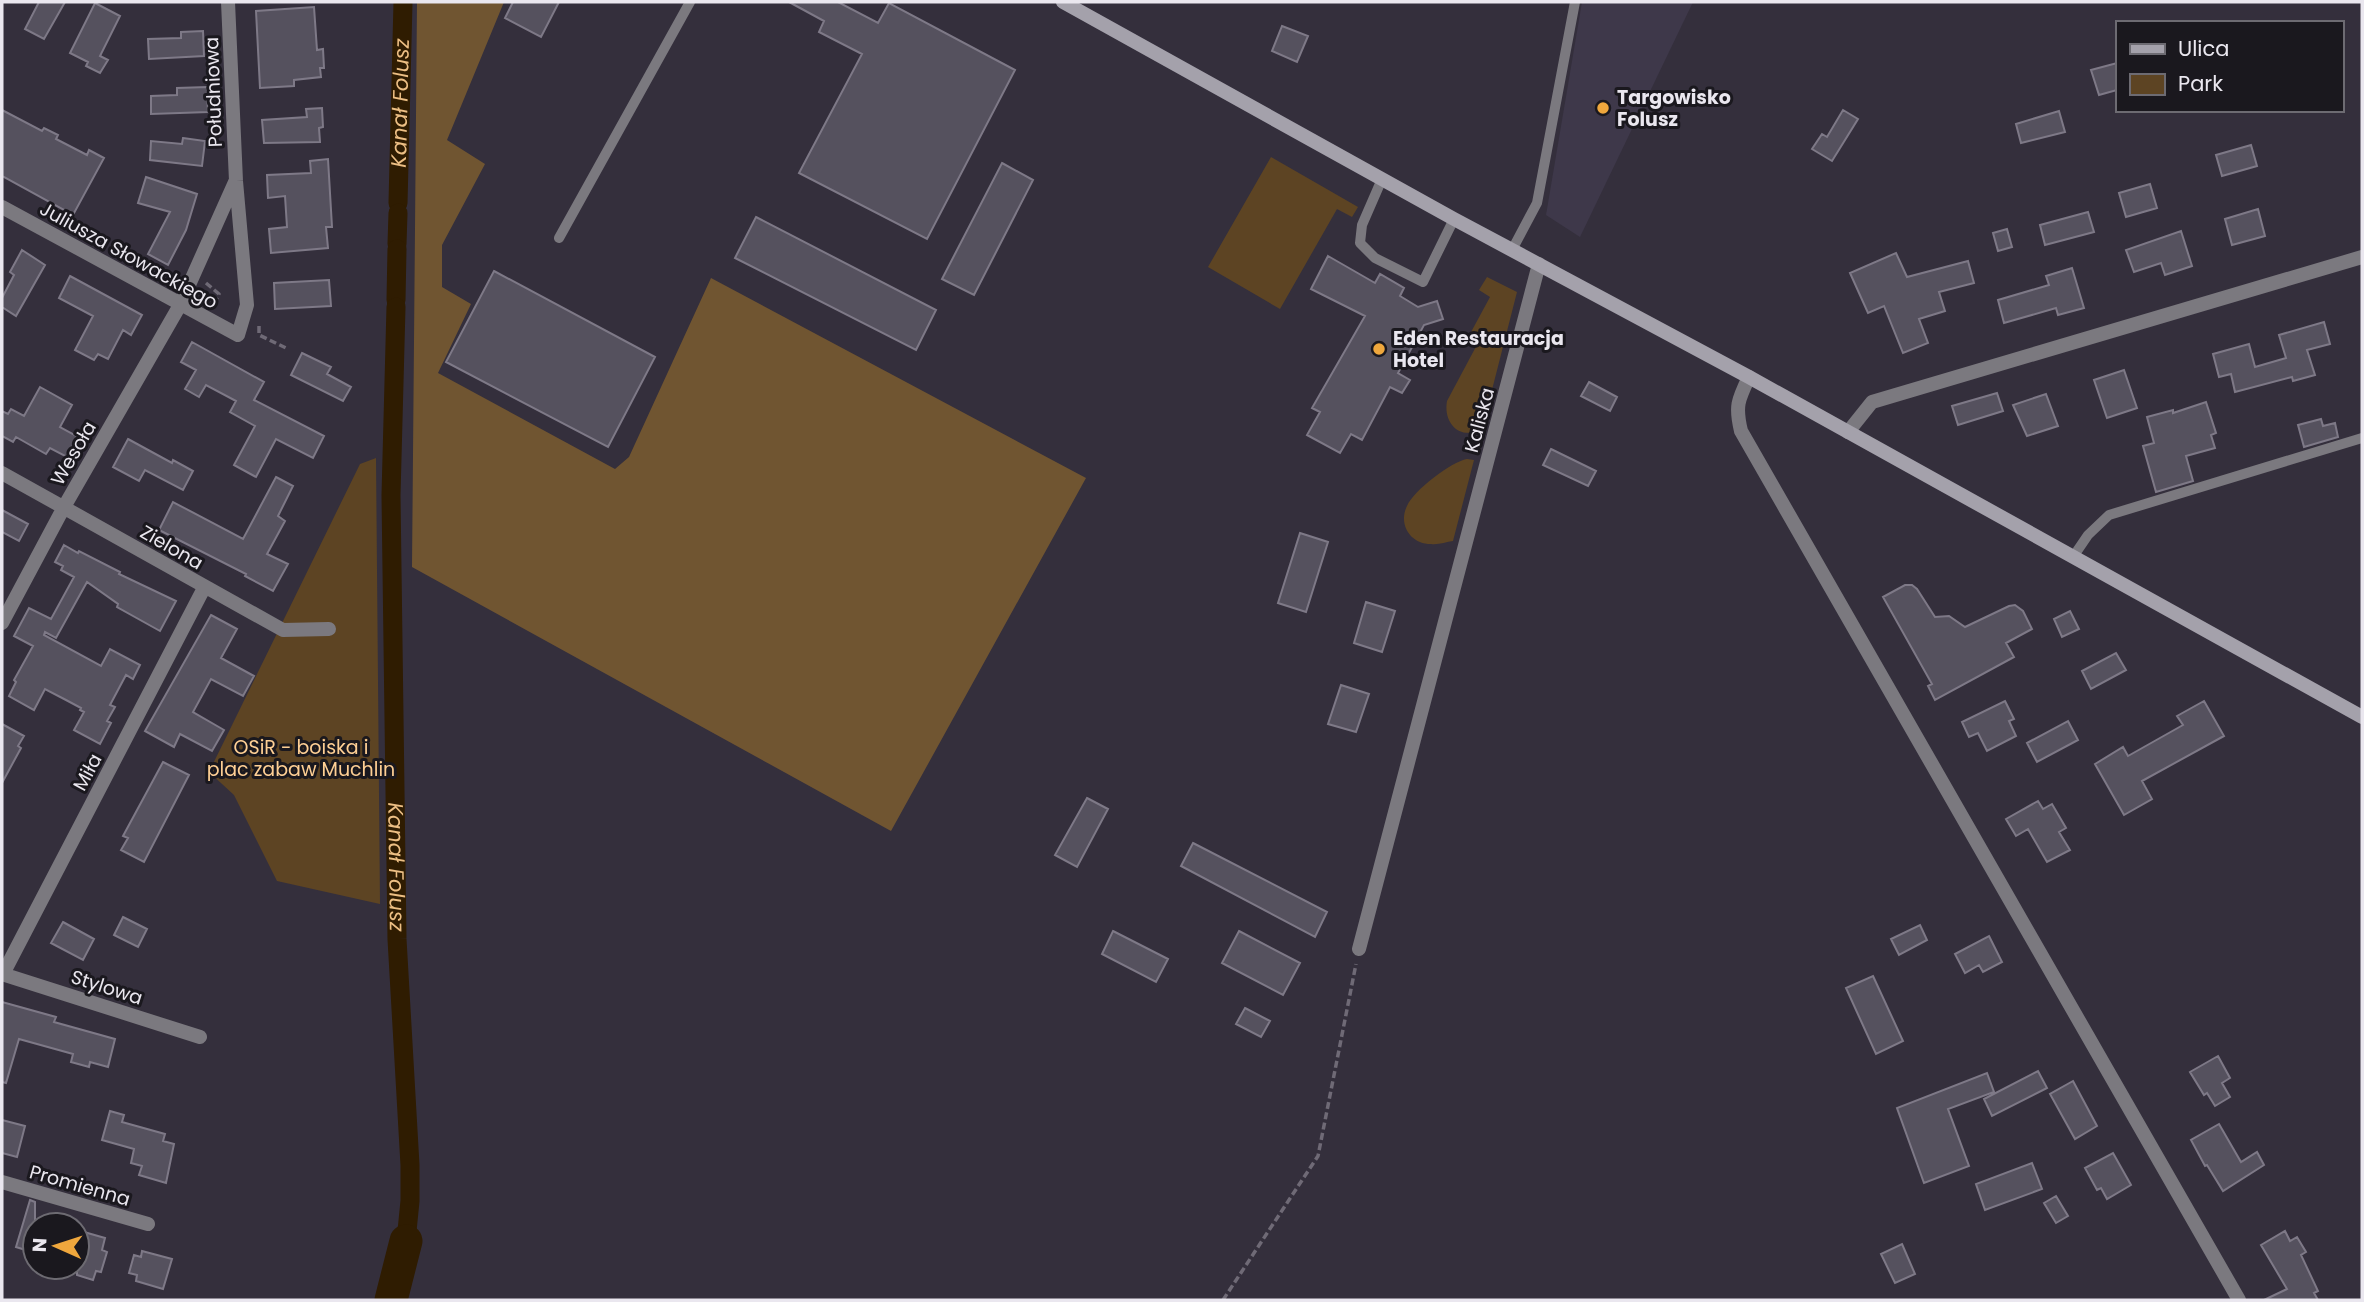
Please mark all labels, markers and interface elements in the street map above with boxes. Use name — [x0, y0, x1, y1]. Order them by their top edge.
legend — [2116, 21, 2343, 112]
text: Ulica — [2178, 34, 2229, 63]
street label: Południowa — [198, 36, 229, 148]
water label: Kanał Folusz — [384, 38, 416, 168]
text: Park — [2178, 69, 2223, 98]
place label: Targowisko Folusz — [1617, 84, 1731, 133]
marker: Targowisko Folusz — [1595, 100, 1611, 116]
street label: Juliusza Słowackiego — [35, 195, 223, 316]
place label: Eden Restauracja Hotel — [1393, 325, 1564, 374]
marker: Eden Restauracja Hotel — [1371, 341, 1387, 357]
street label: Kaliska — [1458, 385, 1501, 456]
street label: Wesoła — [44, 416, 103, 490]
street label: Zielona — [135, 519, 208, 576]
park label: OSiR - boiska i plac zabaw Muchlin — [207, 734, 395, 783]
street label: Miła — [66, 749, 108, 796]
water label: Kanał Folusz — [381, 802, 412, 932]
street label: Stylowa — [67, 963, 146, 1012]
street label: Promienna — [26, 1158, 133, 1213]
north arrow — [21, 1211, 91, 1281]
text: N — [26, 1237, 53, 1253]

